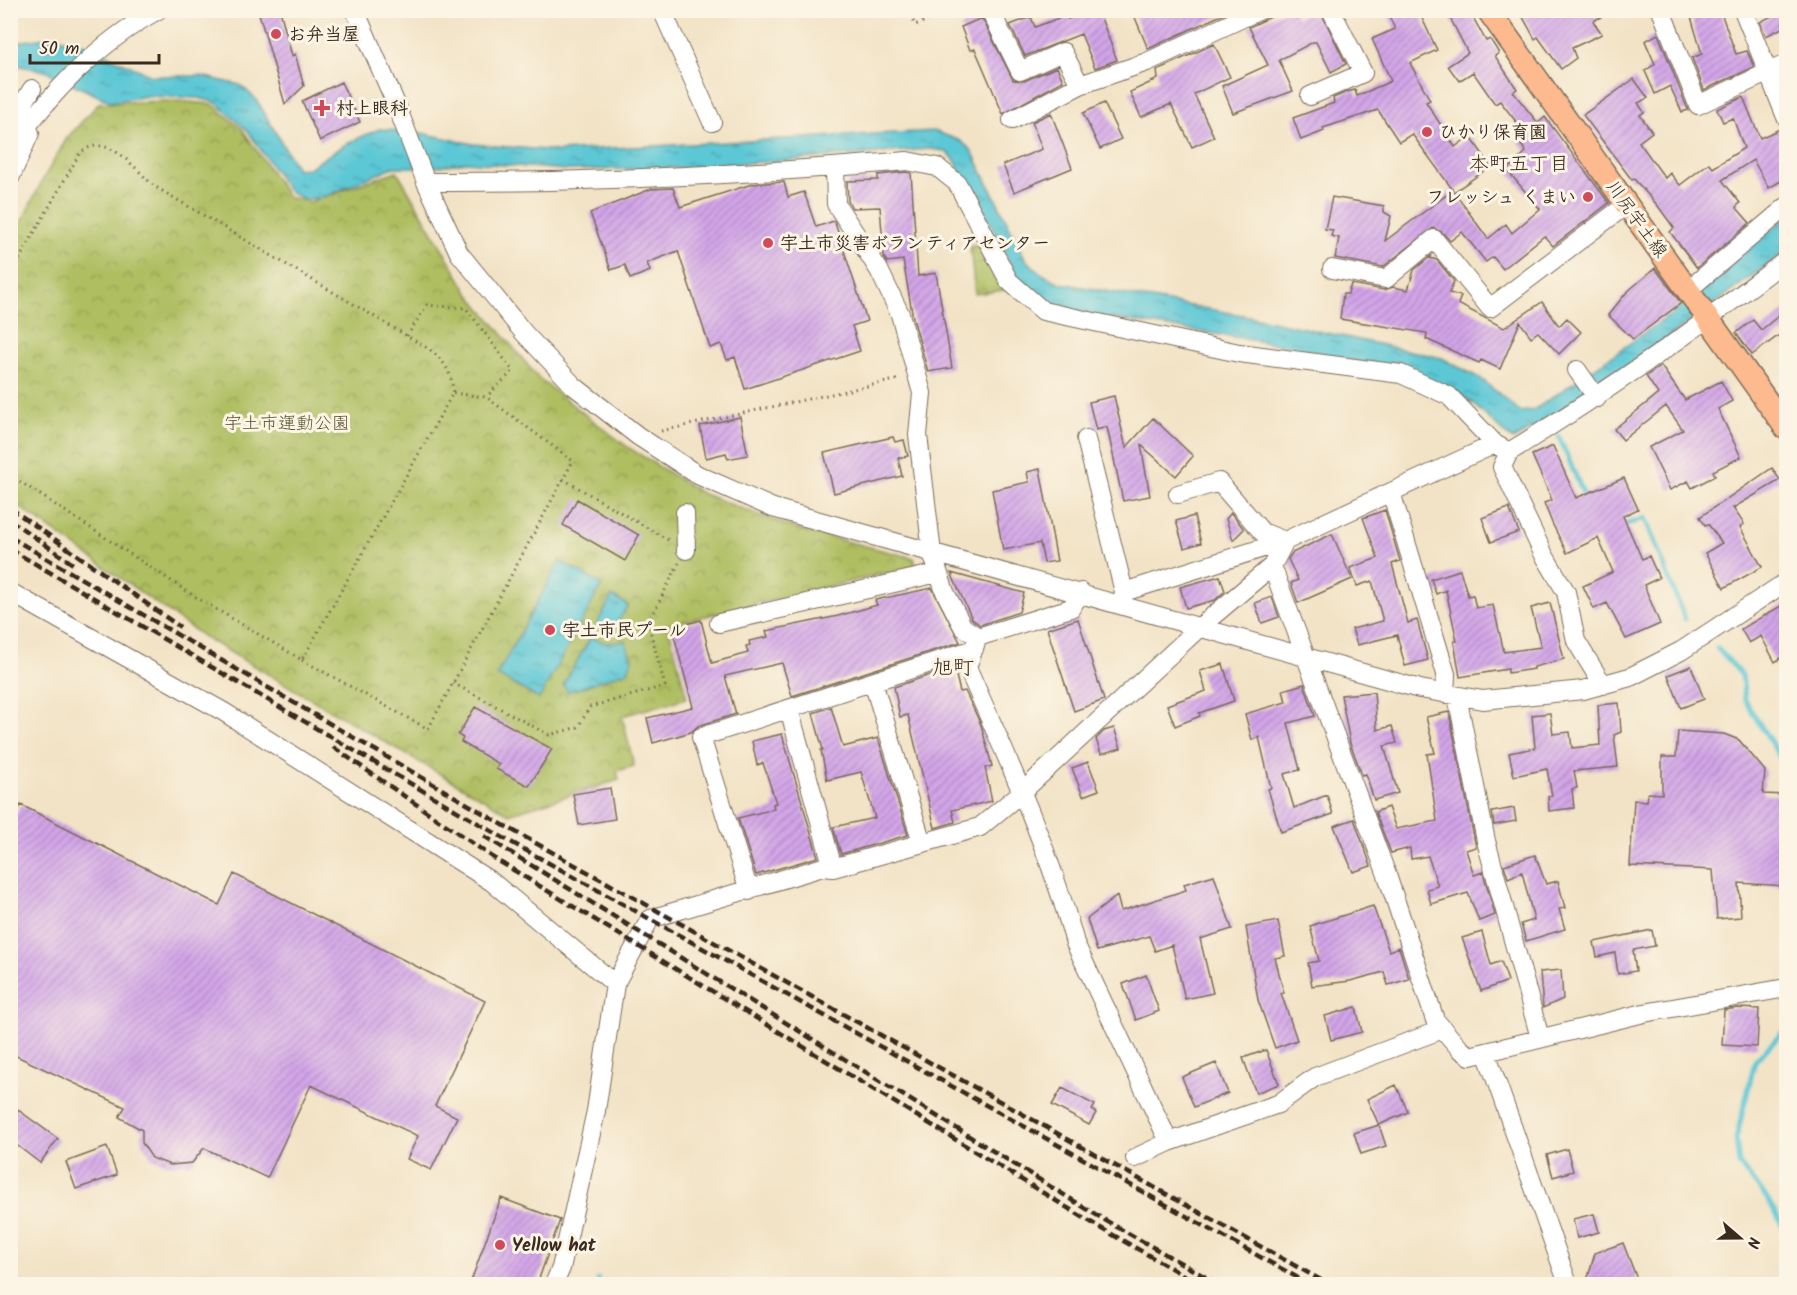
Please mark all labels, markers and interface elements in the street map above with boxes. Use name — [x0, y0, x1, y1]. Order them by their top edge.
place label: お弁当屋 — [288, 21, 360, 50]
scale bar — [30, 27, 159, 65]
marker: お弁当屋 — [269, 27, 283, 41]
text: 50 m — [39, 35, 79, 64]
place label: 村上眼科 — [336, 95, 408, 124]
marker: 村上眼科 — [313, 99, 331, 117]
place label: ひかり保育園 — [1439, 119, 1547, 148]
marker: ひかり保育園 — [1420, 125, 1434, 139]
district label: 本町五丁目 — [1469, 149, 1569, 181]
street label: 川尻宇土線 — [1598, 175, 1674, 265]
place label: フレッシュ くまい — [1427, 184, 1576, 213]
marker: フレッシュ くまい — [1581, 190, 1595, 204]
place label: 宇土市災害ボランティアセンター — [780, 230, 1050, 259]
marker: 宇土市災害ボランティアセンター — [761, 236, 775, 250]
park label: 宇土市運動公園 — [224, 410, 350, 439]
place label: 宇土市民プール — [562, 617, 686, 646]
marker: 宇土市民プール — [543, 623, 557, 637]
district label: 旭町 — [932, 652, 974, 685]
north arrow — [1710, 1208, 1770, 1268]
place label: Yellow hat — [512, 1232, 597, 1261]
text: N — [1739, 1234, 1766, 1252]
marker: Yellow hat — [493, 1238, 507, 1252]

